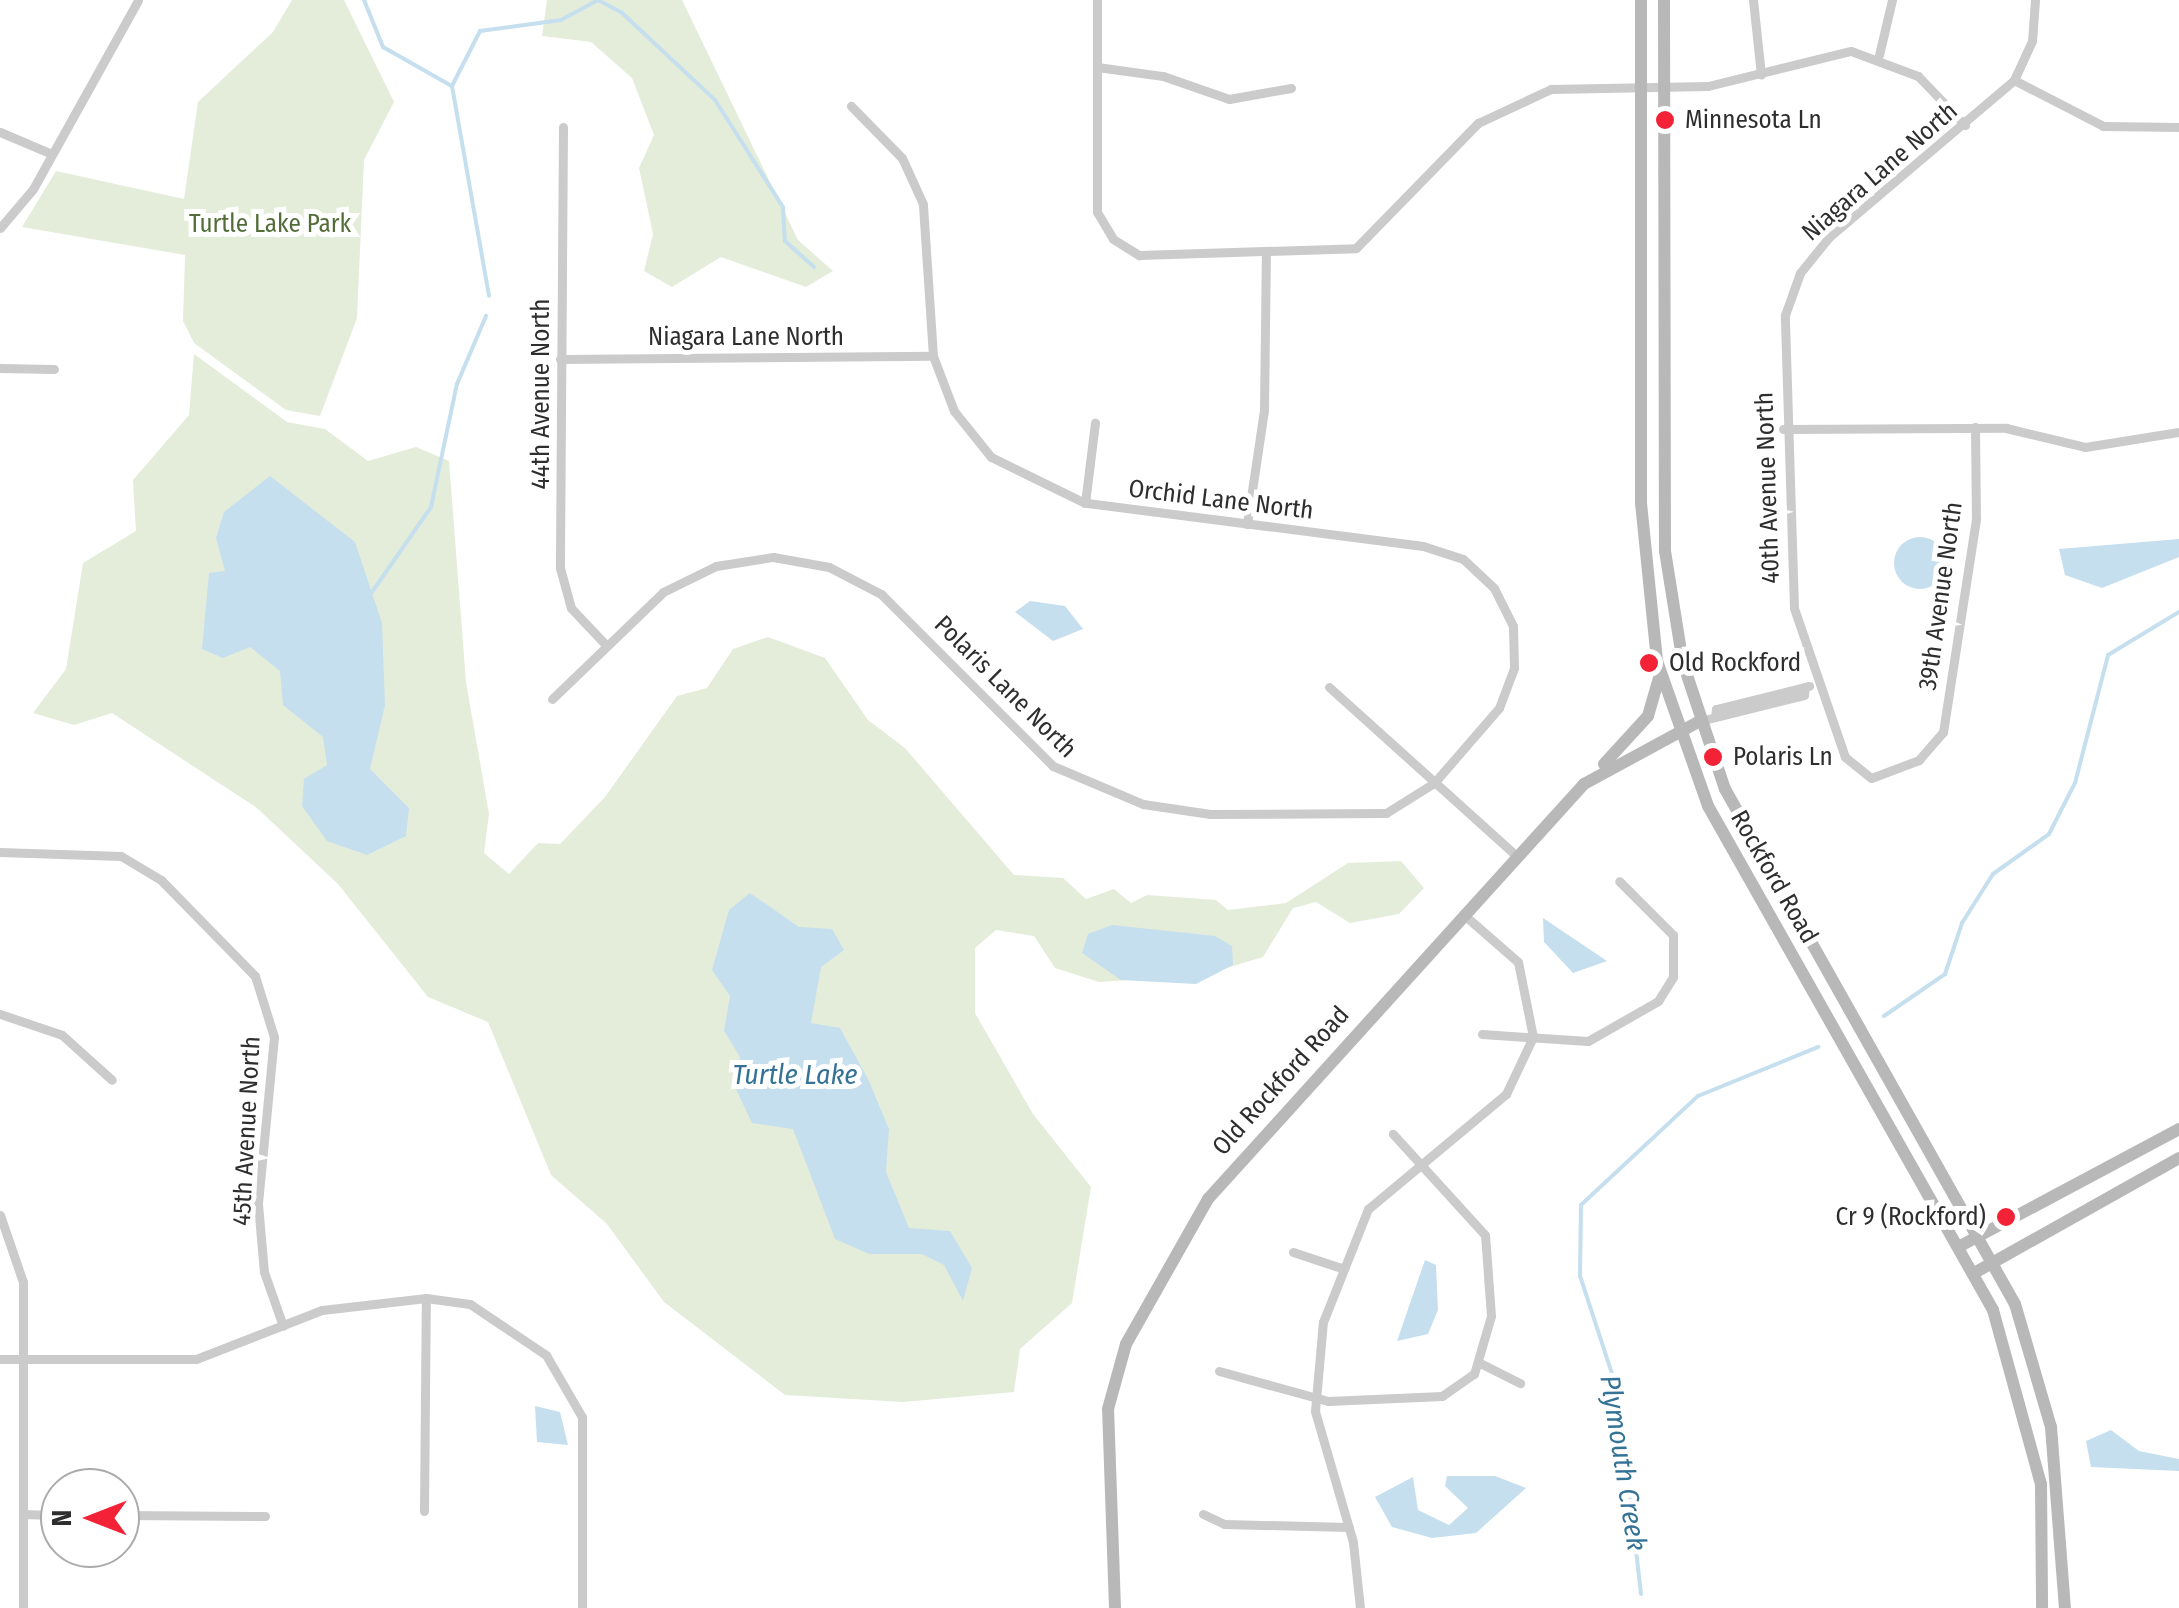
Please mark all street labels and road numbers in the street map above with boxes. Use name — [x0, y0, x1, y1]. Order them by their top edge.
street label: Niagara Lane North — [1796, 96, 1964, 248]
street label: 44th Avenue North — [526, 299, 556, 489]
street label: Niagara Lane North — [648, 322, 844, 352]
street label: 40th Avenue North — [1750, 392, 1786, 584]
street label: Orchid Lane North — [1127, 474, 1315, 526]
street label: 39th Avenue North — [1913, 500, 1969, 692]
street label: Polaris Lane North — [928, 610, 1082, 764]
street label: Rockford Road — [1724, 805, 1824, 949]
street label: Old Rockford Road — [1206, 1000, 1356, 1162]
street label: 45th Avenue North — [227, 1035, 267, 1227]

